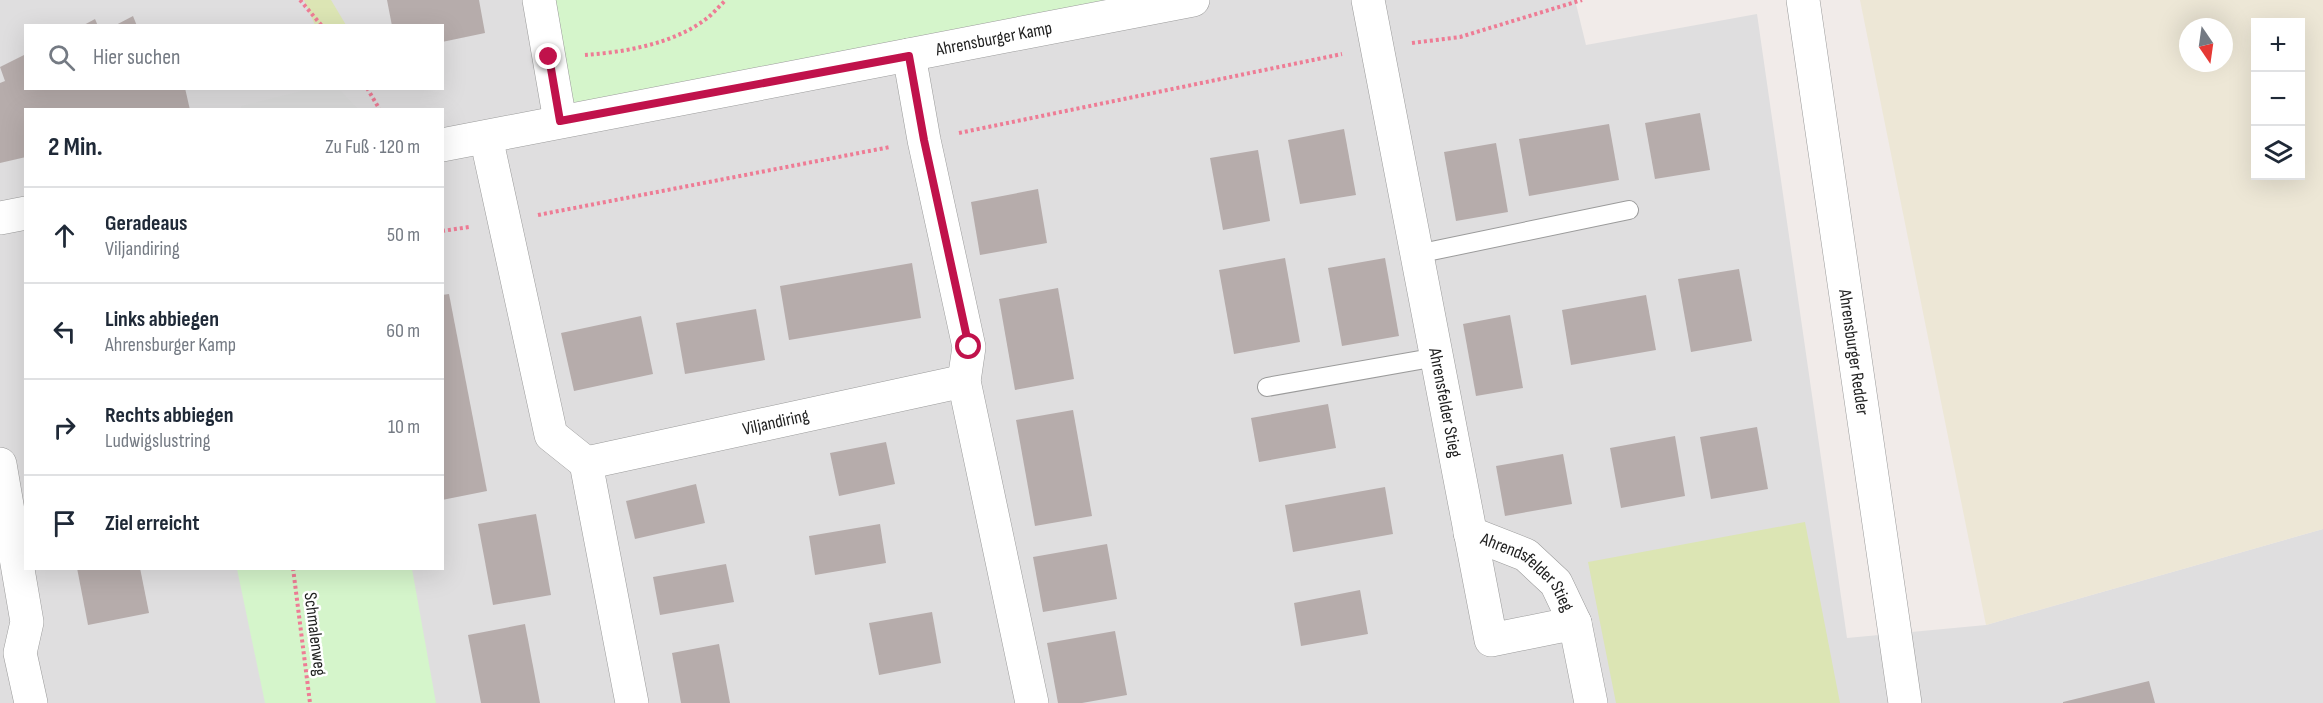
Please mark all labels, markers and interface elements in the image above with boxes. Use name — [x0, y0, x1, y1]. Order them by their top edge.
street label: Ahrensburger Kamp — [933, 17, 1054, 60]
north arrow — [2179, 18, 2233, 72]
map controls — [2251, 18, 2305, 180]
button: + — [2251, 18, 2305, 72]
search box — [24, 24, 444, 90]
icon: search — [45, 41, 78, 74]
route end — [535, 43, 561, 69]
text: Hier suchen — [93, 44, 181, 71]
button: − — [2251, 72, 2305, 126]
button: layers — [2251, 126, 2305, 180]
text: 2 Min. — [48, 132, 103, 163]
text: Zu Fuß · 120 m — [325, 135, 420, 159]
text: Geradeaus — [105, 210, 188, 237]
icon: ahead — [48, 219, 81, 252]
text: 50 m — [387, 223, 420, 247]
text: Viljandiring — [105, 237, 180, 261]
street label: Ahrensburger Redder — [1834, 287, 1874, 417]
text: Links abbiegen — [105, 306, 219, 333]
icon: left — [48, 315, 81, 348]
text: 60 m — [386, 319, 420, 343]
text: Ahrensburger Kamp — [105, 333, 236, 357]
route start — [955, 333, 981, 359]
street label: Ahrensfelder Stieg — [1424, 345, 1466, 459]
text: Rechts abbiegen — [105, 402, 234, 429]
street label: Viljandiring — [740, 404, 811, 439]
icon: right — [48, 411, 81, 444]
text: 10 m — [388, 415, 420, 439]
text: Ludwigslustring — [105, 429, 211, 453]
icon: arrive — [48, 507, 81, 540]
text: Ziel erreicht — [105, 510, 200, 537]
street label: Ahrendsfelder Stieg — [1477, 527, 1578, 615]
street label: Schmalenweg — [299, 591, 331, 677]

